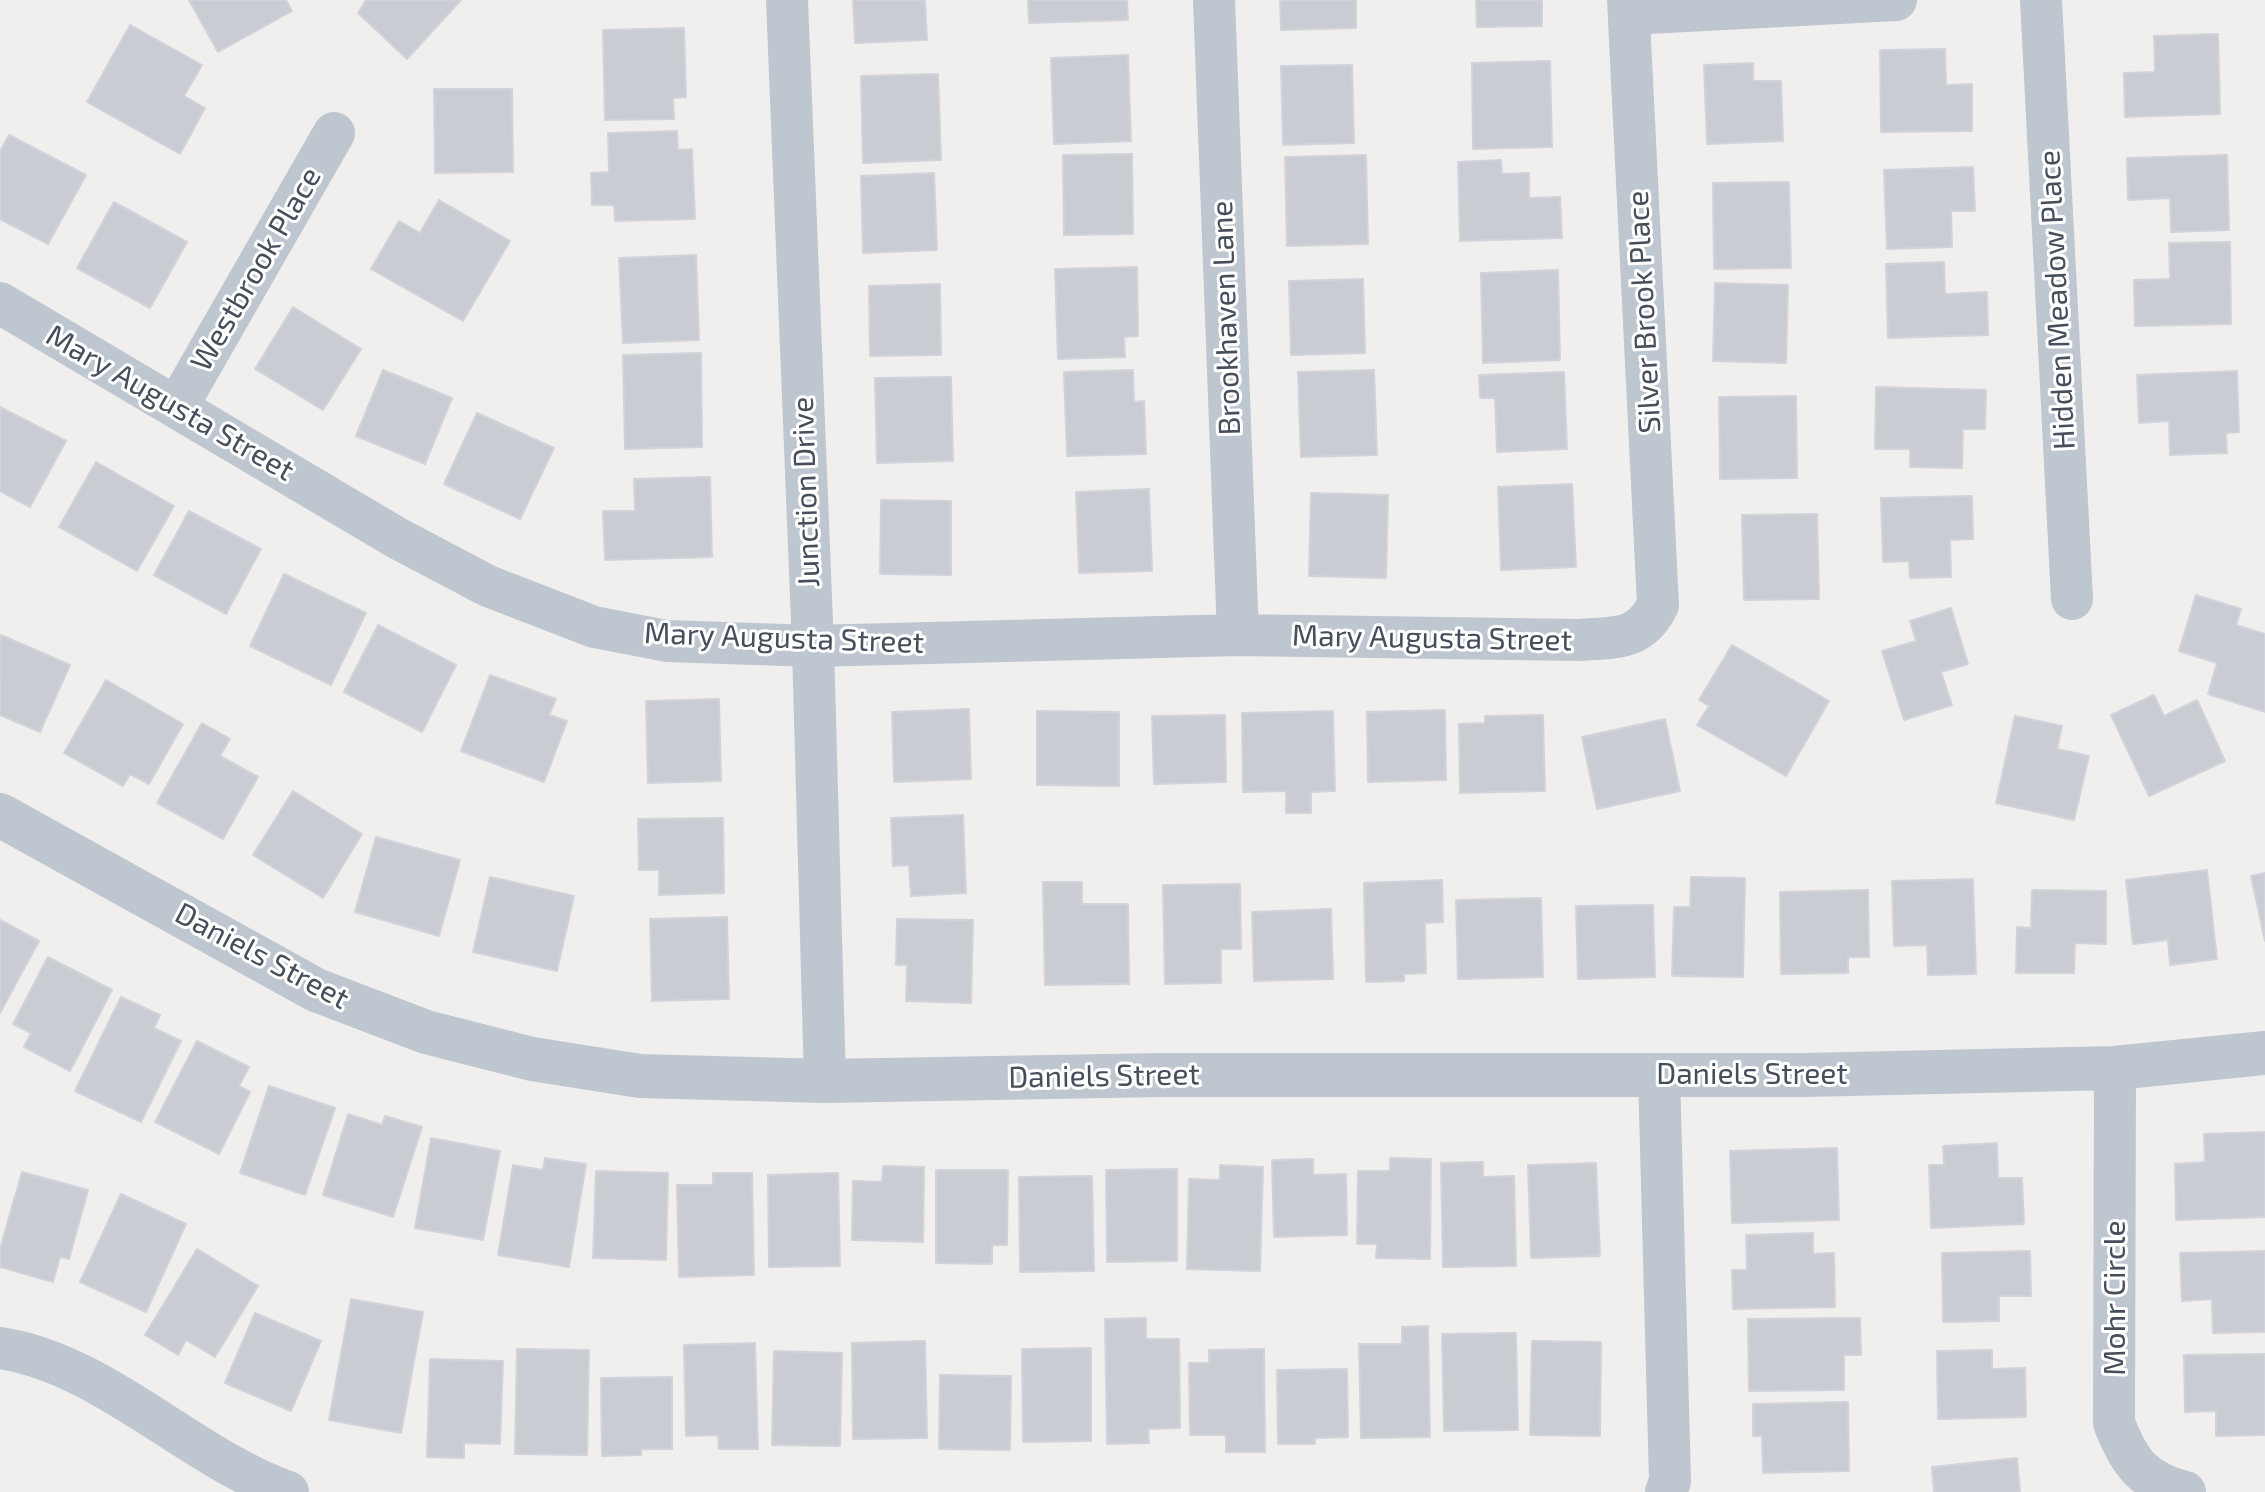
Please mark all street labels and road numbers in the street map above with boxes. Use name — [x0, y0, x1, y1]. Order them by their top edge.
street label: Hidden Meadow Place — [2031, 149, 2083, 451]
street label: Westbrook Place — [183, 161, 329, 377]
street label: Silver Brook Place — [1620, 190, 1668, 434]
street label: Brookhaven Lane — [1204, 200, 1248, 436]
street label: Mary Augusta Street — [40, 317, 300, 489]
street label: Junction Drive — [785, 396, 827, 588]
street label: Mary Augusta Street — [643, 615, 925, 661]
street label: Mary Augusta Street — [1292, 618, 1572, 658]
street label: Daniels Street — [169, 895, 355, 1017]
street label: Daniels Street — [1008, 1056, 1200, 1096]
street label: Daniels Street — [1656, 1056, 1848, 1092]
street label: Mohr Circle — [2097, 1220, 2133, 1376]

